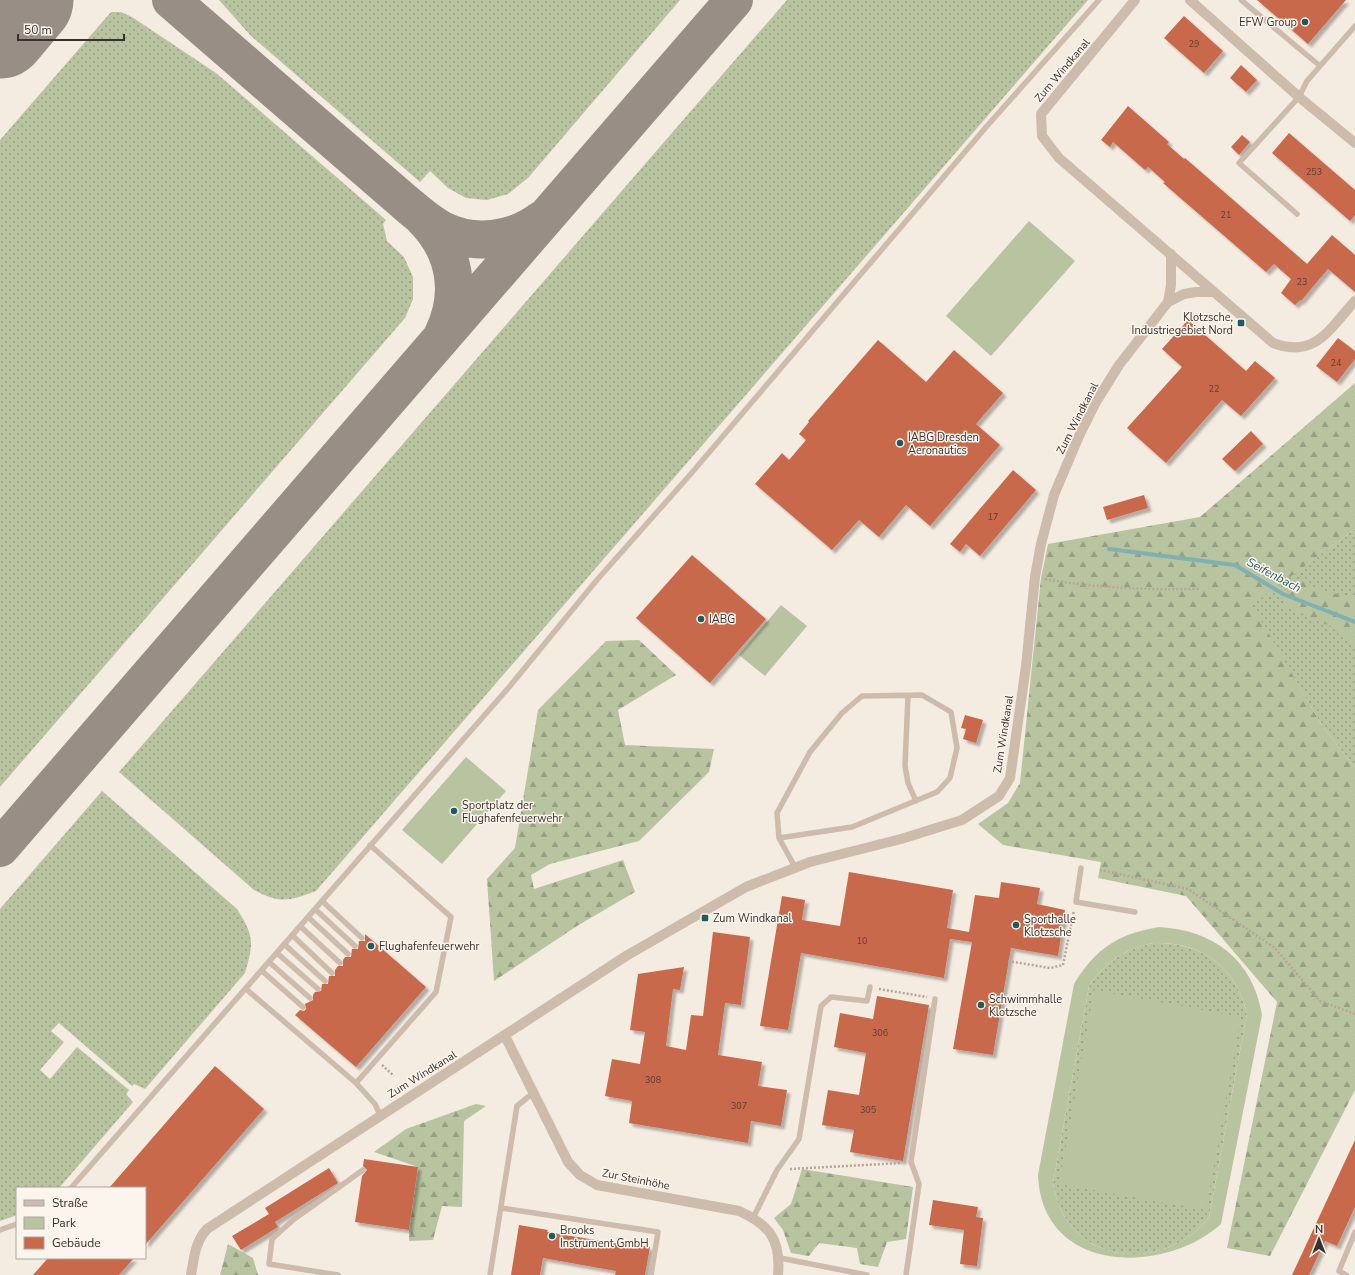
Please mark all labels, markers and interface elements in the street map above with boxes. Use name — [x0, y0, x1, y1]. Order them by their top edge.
place label: EFW Group — [1239, 15, 1297, 30]
scale bar — [18, 16, 124, 42]
marker: EFW Group — [1300, 17, 1310, 27]
text: 50 m — [24, 22, 52, 38]
street label: Zum Windkanal — [1031, 35, 1094, 105]
house number: 29 — [1189, 38, 1199, 50]
house number: 253 — [1306, 166, 1322, 178]
house number: 21 — [1221, 209, 1231, 221]
house number: 23 — [1297, 276, 1307, 288]
place label: Klotzsche, Industriegebiet Nord — [1132, 310, 1233, 338]
marker: Klotzsche, Industriegebiet Nord — [1236, 318, 1246, 328]
house number: 24 — [1331, 357, 1342, 369]
street label: Zum Windkanal — [1053, 379, 1102, 457]
house number: 22 — [1209, 383, 1219, 395]
place label: IABG Dresden Aeronautics — [908, 430, 979, 458]
marker: IABG Dresden Aeronautics — [895, 438, 905, 448]
house number: 17 — [988, 511, 998, 523]
water label: Seifenbach — [1244, 554, 1304, 596]
place label: IABG — [709, 612, 735, 627]
marker: IABG — [696, 614, 706, 624]
street label: Zum Windkanal — [990, 693, 1017, 774]
place label: Sportplatz der Flughafenfeuerwehr — [462, 798, 563, 826]
marker: Sportplatz der Flughafenfeuerwehr — [449, 806, 459, 816]
place label: Zum Windkanal — [713, 911, 792, 926]
place label: Sporthalle Klotzsche — [1024, 912, 1076, 940]
marker: Zum Windkanal — [700, 913, 710, 923]
marker: Sporthalle Klotzsche — [1011, 920, 1021, 930]
house number: 10 — [857, 935, 867, 947]
place label: Flughafenfeuerwehr — [379, 939, 480, 954]
marker: Flughafenfeuerwehr — [366, 941, 376, 951]
place label: Schwimmhalle Klotzsche — [989, 992, 1062, 1020]
marker: Schwimmhalle Klotzsche — [976, 1000, 986, 1010]
house number: 306 — [872, 1027, 888, 1039]
street label: Zum Windkanal — [385, 1047, 460, 1102]
house number: 308 — [645, 1074, 661, 1086]
house number: 307 — [731, 1100, 747, 1112]
house number: 305 — [860, 1104, 876, 1116]
street label: Zur Steinhöhe — [601, 1166, 671, 1193]
legend — [16, 1187, 146, 1259]
text: Straße — [52, 1195, 88, 1211]
text: Park — [52, 1215, 77, 1231]
north arrow — [1299, 1219, 1339, 1259]
text: N — [1315, 1222, 1323, 1237]
place label: Brooks Instrument GmbH — [560, 1223, 649, 1251]
marker: Brooks Instrument GmbH — [547, 1231, 557, 1241]
text: Gebäude — [52, 1235, 101, 1251]

